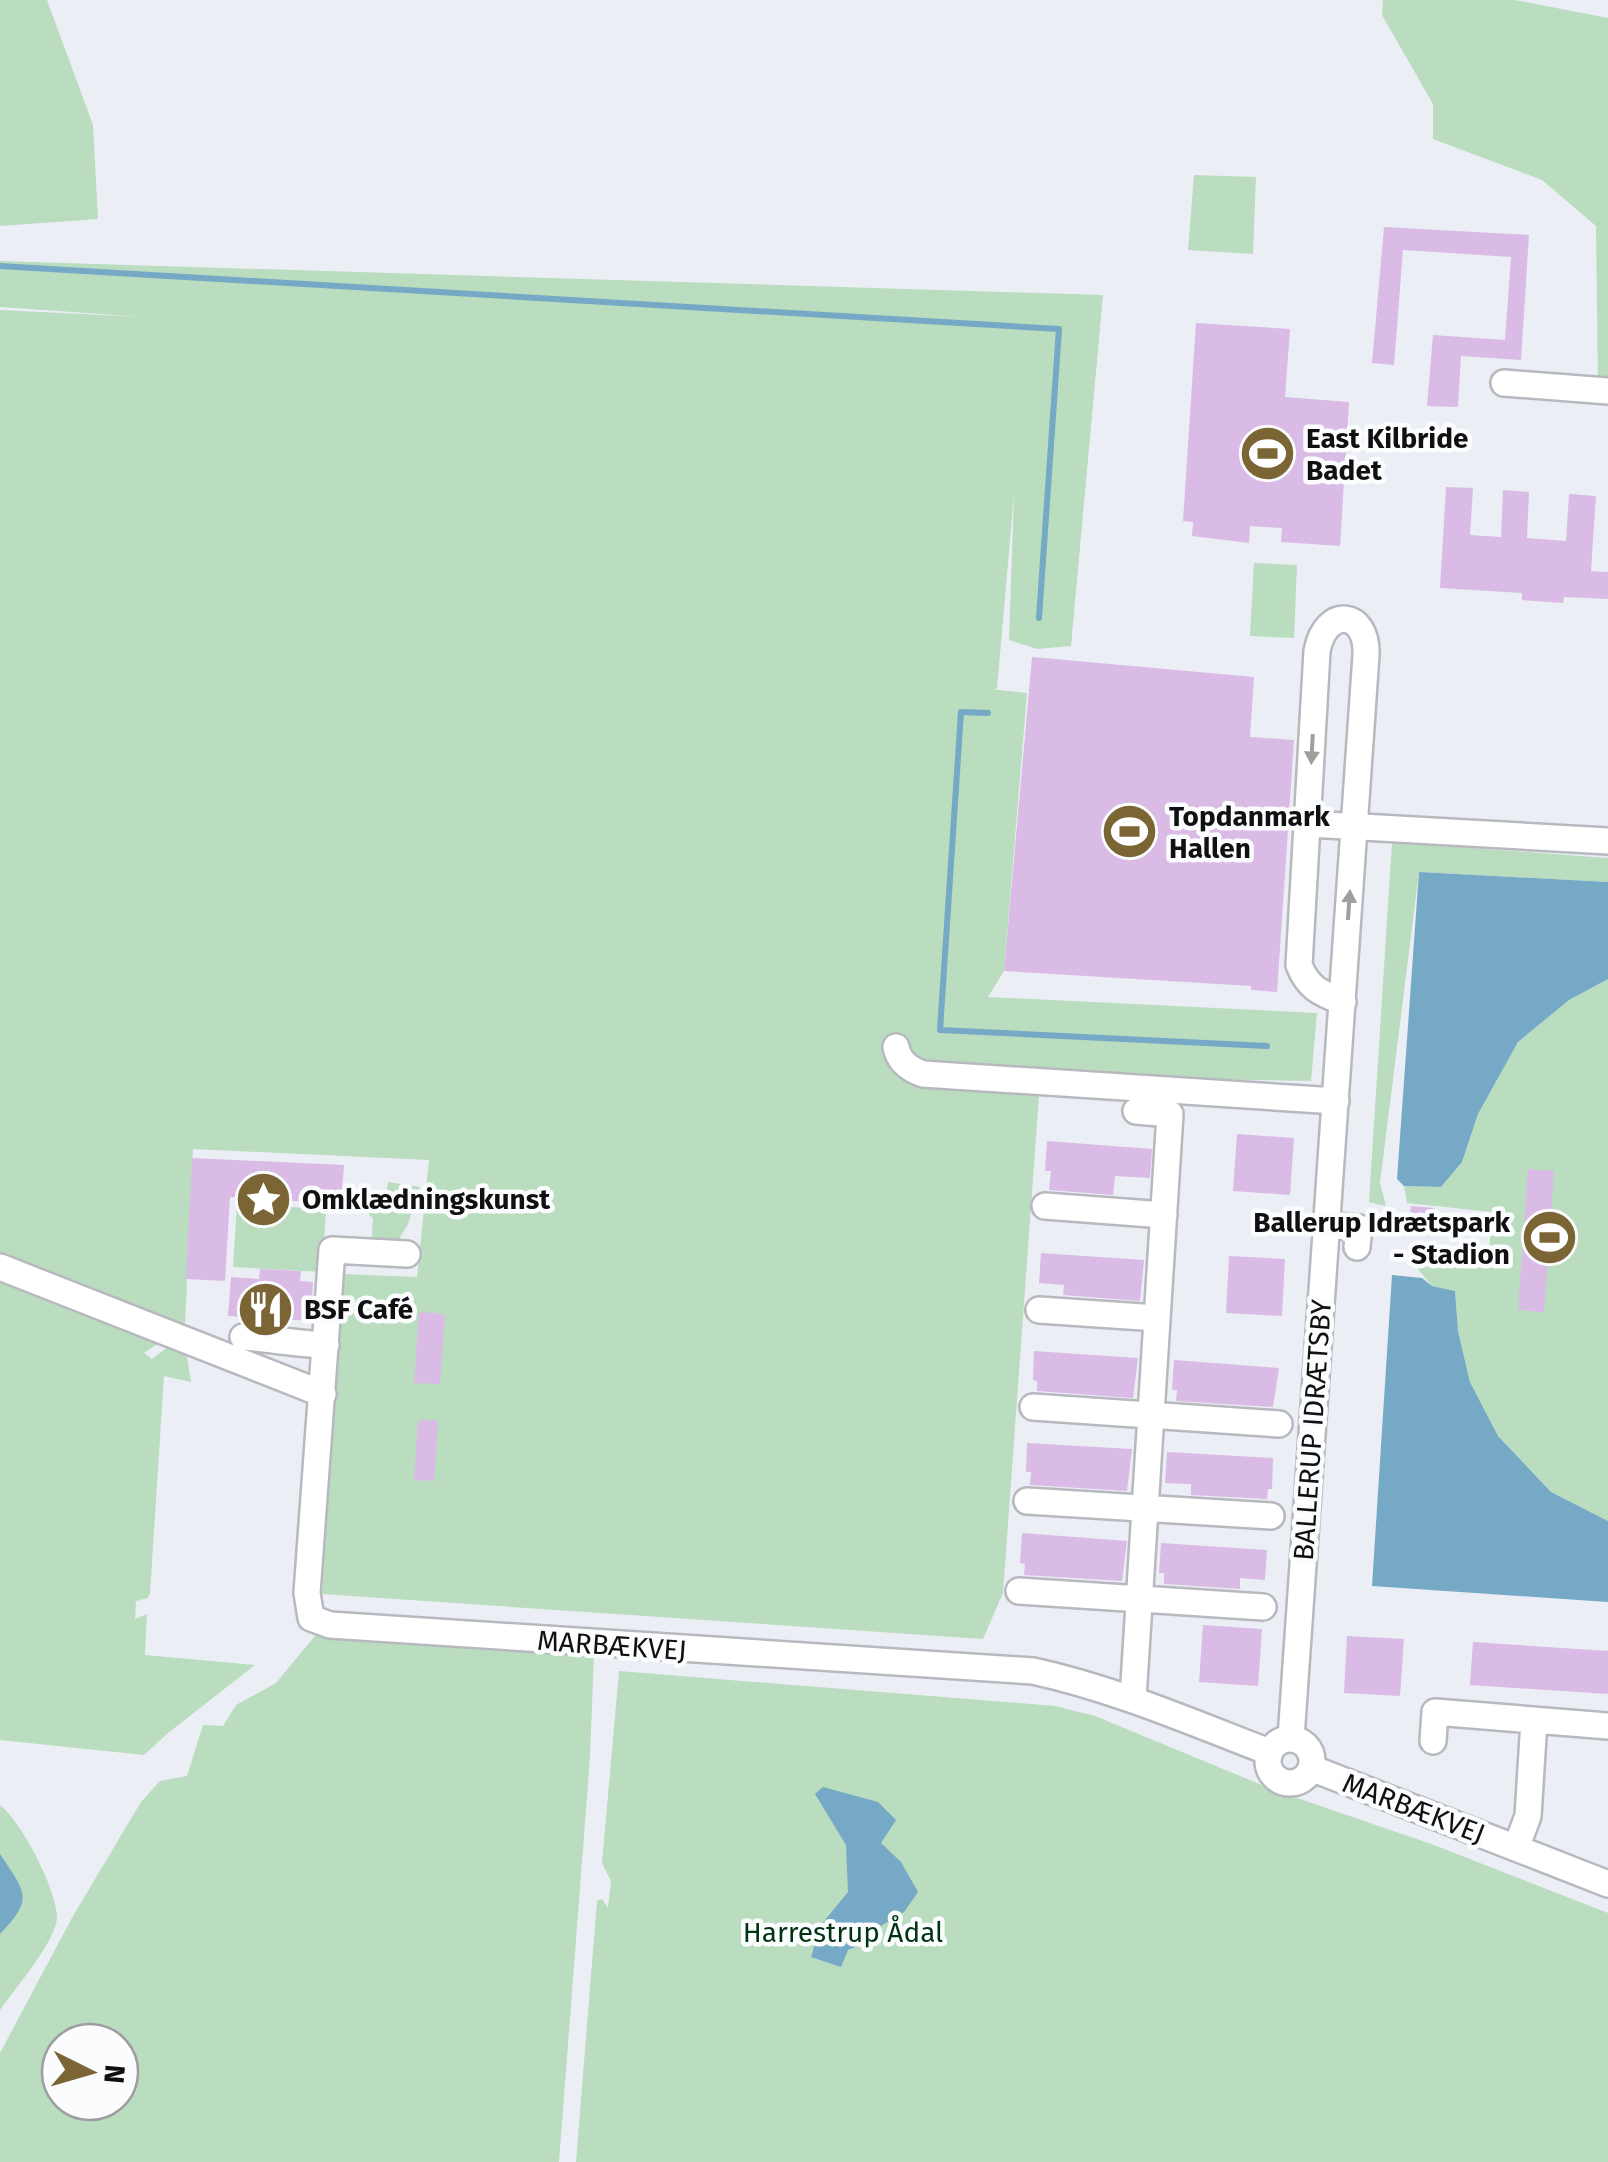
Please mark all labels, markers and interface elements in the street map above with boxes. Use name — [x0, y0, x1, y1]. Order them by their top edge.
place label: East Kilbride Badet — [1306, 422, 1469, 487]
sports icon: East Kilbride Badet — [1237, 424, 1297, 484]
one-way arrow — [1304, 733, 1320, 765]
place label: Topdanmark Hallen — [1169, 800, 1330, 865]
sports icon: Topdanmark Hallen — [1100, 802, 1160, 862]
one-way arrow — [1342, 888, 1358, 920]
place icon: Omklædningskunst — [233, 1169, 293, 1229]
place label: Omklædningskunst — [302, 1183, 551, 1216]
place label: Ballerup Idrætspark - Stadion — [1253, 1206, 1511, 1271]
sports icon: Ballerup Idrætspark - Stadion — [1519, 1208, 1579, 1268]
restaurant icon: BSF Café — [235, 1279, 295, 1339]
place label: BSF Café — [304, 1293, 413, 1326]
street label: BALLERUP IDRÆTSBY — [1287, 1298, 1338, 1562]
street label: MARBÆKVEJ — [536, 1624, 688, 1667]
street label: MARBÆKVEJ — [1338, 1766, 1490, 1851]
park label: Harrestrup Ådal — [743, 1914, 943, 1949]
north arrow — [40, 2022, 140, 2122]
text: N — [97, 2063, 132, 2085]

